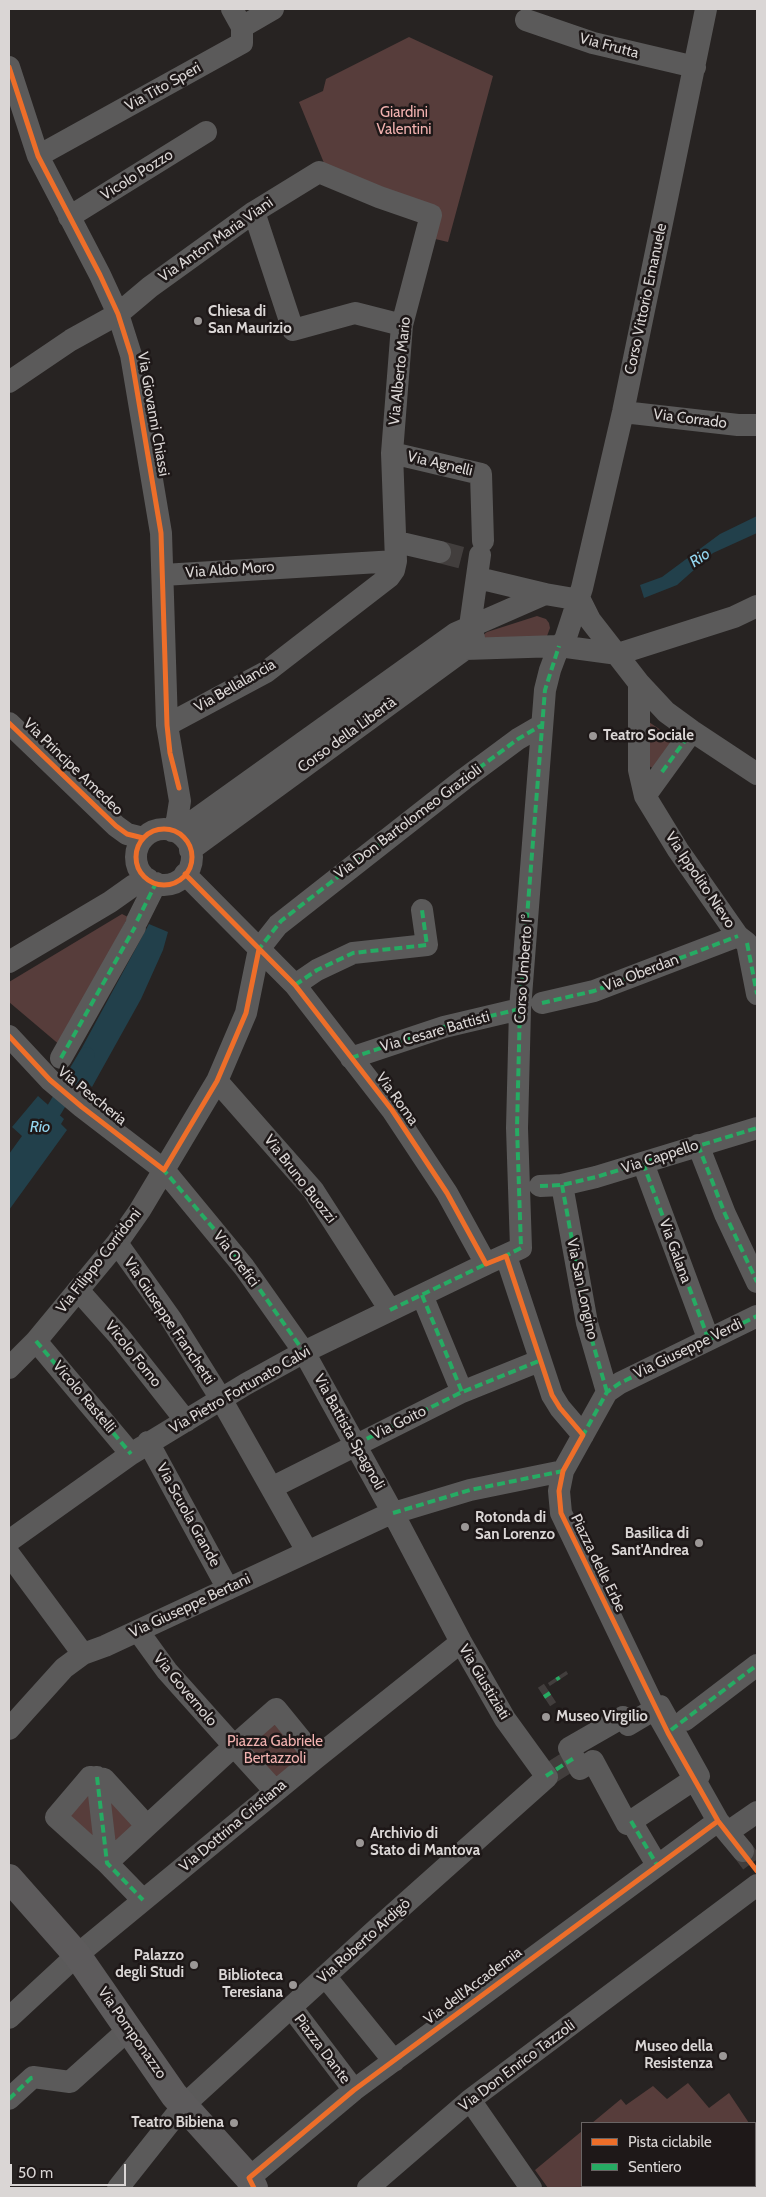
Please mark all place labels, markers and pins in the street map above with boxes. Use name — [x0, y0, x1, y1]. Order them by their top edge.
place label: Chiesa di San Maurizio — [208, 303, 292, 338]
marker: Chiesa di San Maurizio — [192, 315, 204, 327]
place label: Teatro Sociale — [603, 727, 694, 745]
marker: Teatro Sociale — [587, 730, 599, 742]
place label: Rotonda di San Lorenzo — [475, 1509, 555, 1544]
marker: Rotonda di San Lorenzo — [459, 1521, 471, 1533]
place label: Basilica di Sant'Andrea — [611, 1525, 689, 1560]
marker: Basilica di Sant'Andrea — [693, 1537, 705, 1549]
place label: Museo Virgilio — [556, 1708, 648, 1726]
marker: Museo Virgilio — [540, 1711, 552, 1723]
place label: Archivio di Stato di Mantova — [370, 1825, 480, 1860]
marker: Archivio di Stato di Mantova — [354, 1837, 366, 1849]
place label: Palazzo degli Studi — [115, 1947, 184, 1982]
marker: Palazzo degli Studi — [188, 1959, 200, 1971]
place label: Biblioteca Teresiana — [218, 1967, 283, 2002]
marker: Biblioteca Teresiana — [287, 1979, 299, 1991]
place label: Museo della Resistenza — [635, 2038, 713, 2073]
marker: Museo della Resistenza — [717, 2050, 729, 2062]
place label: Teatro Bibiena — [131, 2114, 224, 2132]
marker: Teatro Bibiena — [228, 2117, 240, 2129]

